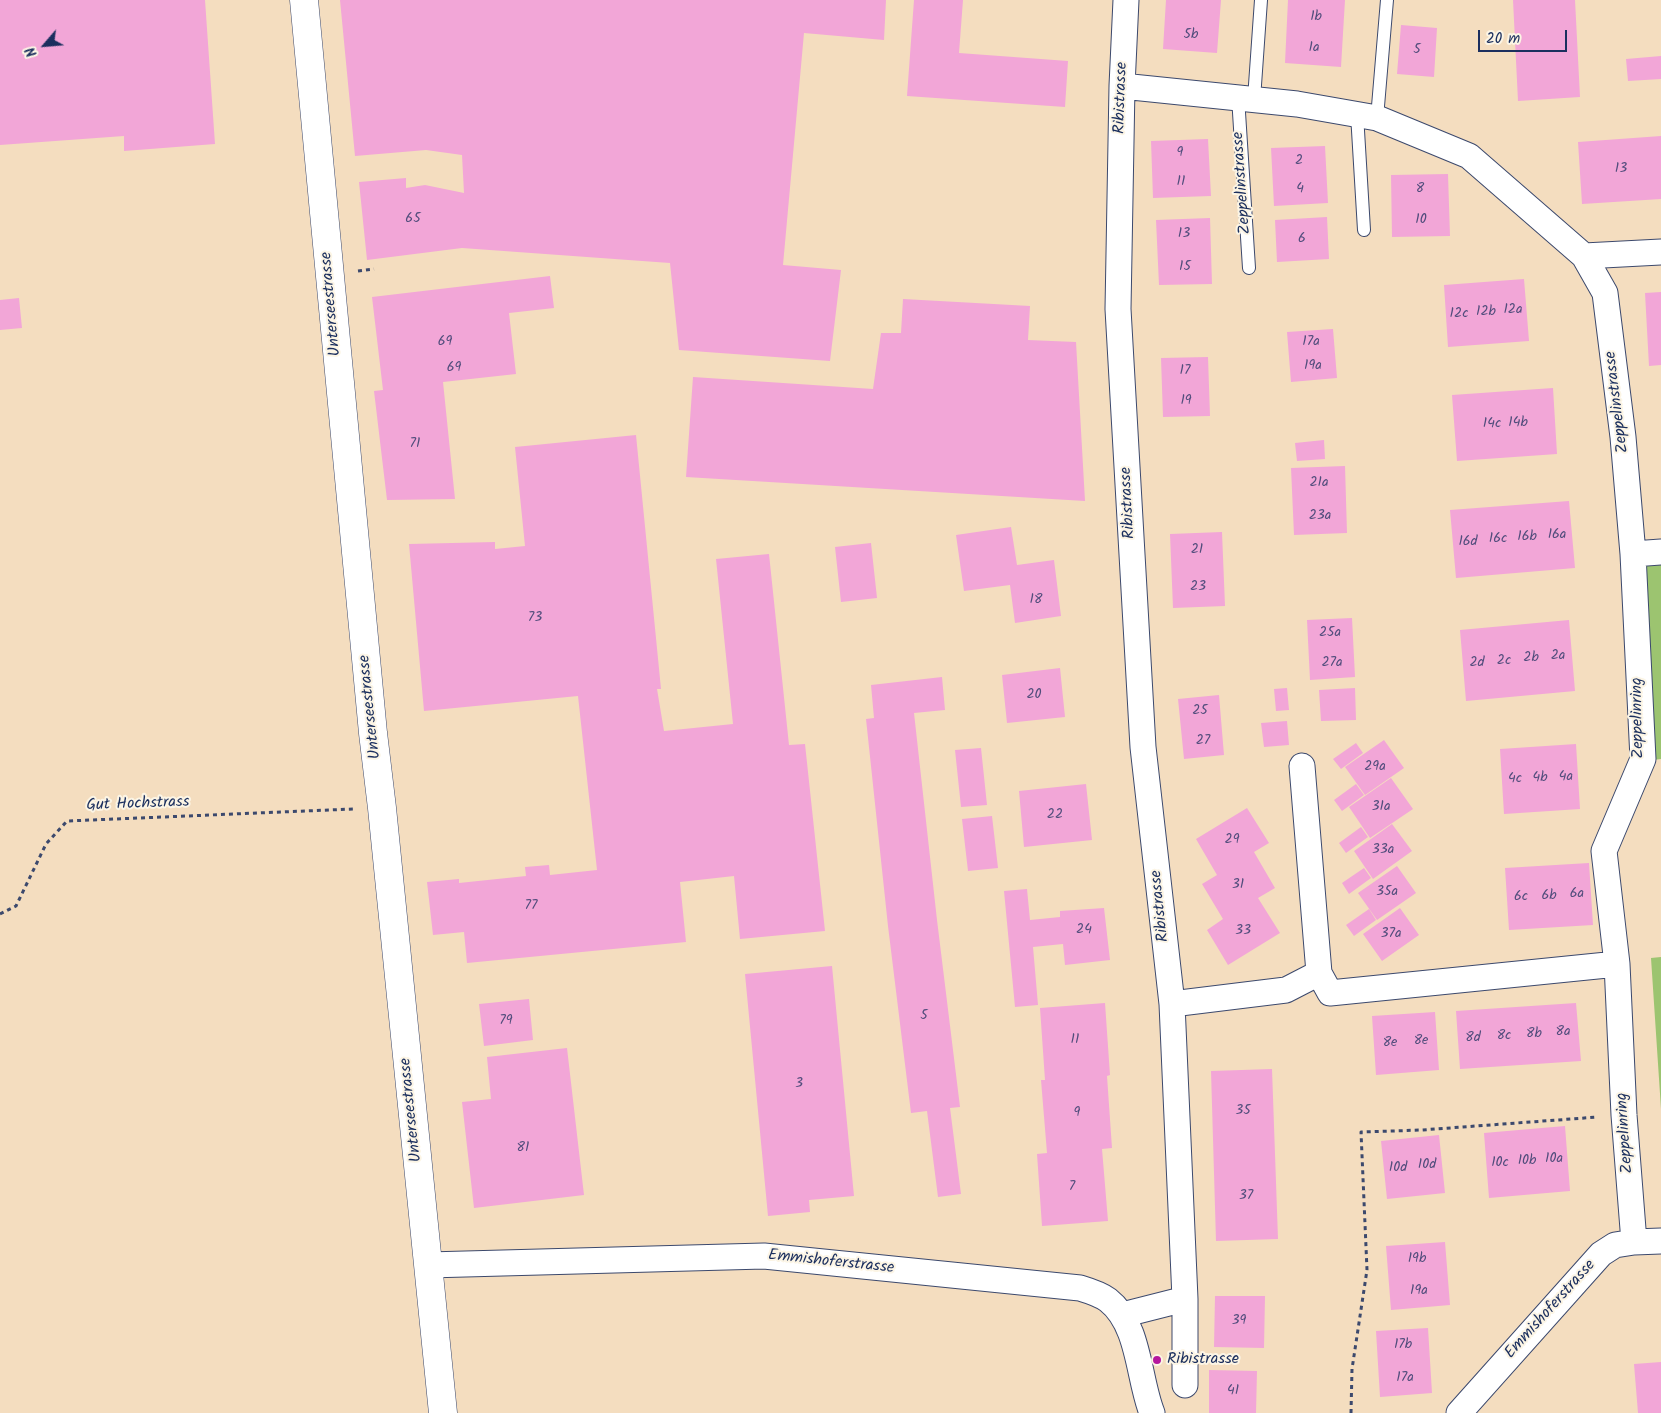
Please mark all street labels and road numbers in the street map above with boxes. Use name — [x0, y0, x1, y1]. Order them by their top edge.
street label: Ribistrasse — [1111, 62, 1133, 134]
street label: Zeppelinstrasse — [1230, 131, 1256, 235]
street label: Unterseestrasse — [318, 251, 346, 357]
street label: Zeppelinstrasse — [1602, 350, 1634, 454]
street label: Ribistrasse — [1118, 467, 1140, 539]
street label: Unterseestrasse — [356, 654, 386, 760]
street label: Zeppelinring — [1629, 677, 1649, 759]
street label: Gut Hochstrass — [86, 794, 190, 816]
street label: Ribistrasse — [1148, 869, 1174, 943]
street label: Unterseestrasse — [397, 1057, 427, 1163]
street label: Zeppelinring — [1614, 1092, 1638, 1174]
street label: Emmishoferstrasse — [767, 1247, 895, 1279]
street label: Emmishoferstrasse — [1502, 1257, 1600, 1363]

